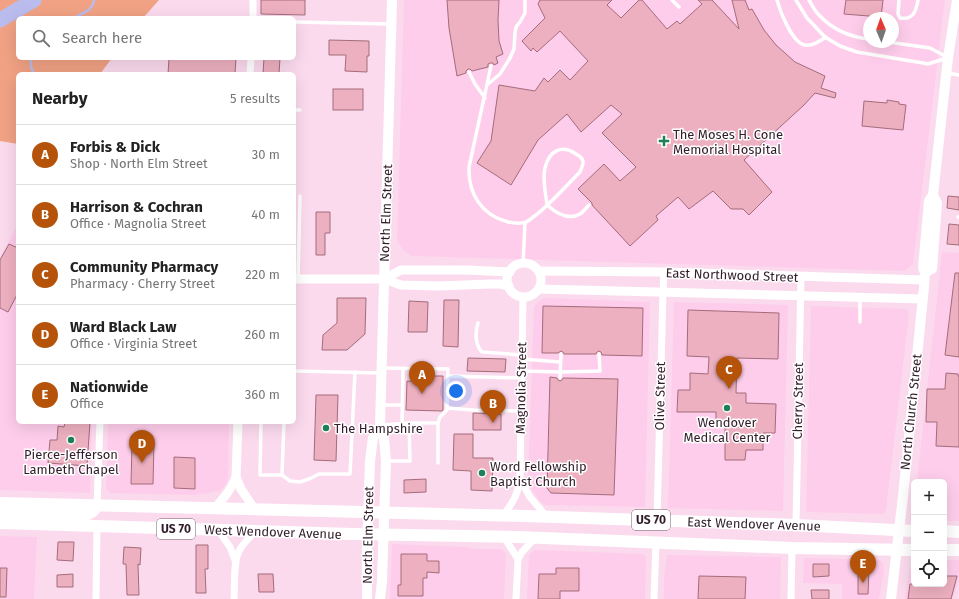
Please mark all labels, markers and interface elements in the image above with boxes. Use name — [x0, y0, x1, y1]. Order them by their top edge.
north arrow — [863, 12, 899, 48]
search box — [16, 16, 296, 60]
icon: search — [30, 27, 52, 49]
text: Search here — [62, 29, 142, 47]
text: Nearby — [32, 88, 87, 109]
text: 5 results — [230, 91, 280, 106]
place label: The Moses H. Cone Memorial Hospital — [673, 127, 783, 157]
marker: The Moses H. Cone Memorial Hospital — [658, 135, 670, 147]
text: Forbis & Dick — [70, 138, 160, 156]
text: A — [41, 147, 49, 162]
text: 30 m — [252, 147, 280, 162]
text: Shop · North Elm Street — [70, 156, 208, 171]
street label: North Elm Street — [377, 164, 395, 262]
text: Harrison & Cochran — [70, 198, 203, 216]
text: B — [41, 207, 49, 222]
text: 40 m — [251, 207, 280, 222]
text: Office · Magnolia Street — [70, 216, 206, 231]
text: Community Pharmacy — [70, 258, 218, 276]
street label: East Northwood Street — [665, 265, 799, 285]
text: C — [41, 267, 49, 282]
text: 220 m — [245, 267, 280, 282]
text: Pharmacy · Cherry Street — [70, 276, 215, 291]
text: Ward Black Law — [70, 318, 176, 336]
text: D — [41, 327, 49, 342]
text: 260 m — [245, 327, 280, 342]
text: Office · Virginia Street — [70, 336, 197, 351]
street label: Magnolia Street — [513, 341, 529, 434]
street label: North Church Street — [897, 353, 925, 471]
pin: C — [716, 356, 742, 389]
pin: A — [409, 361, 435, 394]
street label: Olive Street — [652, 361, 668, 430]
street label: Cherry Street — [790, 362, 806, 440]
text: Nationwide — [70, 378, 148, 396]
your location — [446, 381, 466, 401]
text: E — [42, 387, 48, 402]
text: 360 m — [245, 387, 280, 402]
pin: B — [480, 390, 506, 423]
text: Office — [70, 396, 104, 411]
marker: Wendover Medical Center — [722, 403, 732, 413]
place label: Wendover Medical Center — [683, 415, 771, 445]
place label: The Hampshire — [334, 421, 423, 436]
marker: The Hampshire — [321, 423, 331, 433]
pin: D — [129, 430, 155, 463]
marker: Pierce-Jefferson Lambeth Chapel — [66, 435, 76, 445]
place label: Pierce-Jefferson Lambeth Chapel — [23, 447, 119, 477]
place label: Word Fellowship Baptist Church — [490, 459, 587, 489]
marker: Word Fellowship Baptist Church — [477, 468, 487, 478]
map controls — [911, 479, 947, 587]
button: + — [911, 479, 947, 515]
street label: North Elm Street — [360, 486, 376, 584]
road number: US 70 — [632, 510, 670, 530]
street label: East Wendover Avenue — [687, 514, 821, 534]
button: − — [911, 515, 947, 551]
road number: US 70 — [157, 519, 195, 539]
street label: West Wendover Avenue — [204, 522, 342, 542]
pin: E — [850, 550, 876, 583]
button: locate — [911, 551, 947, 587]

